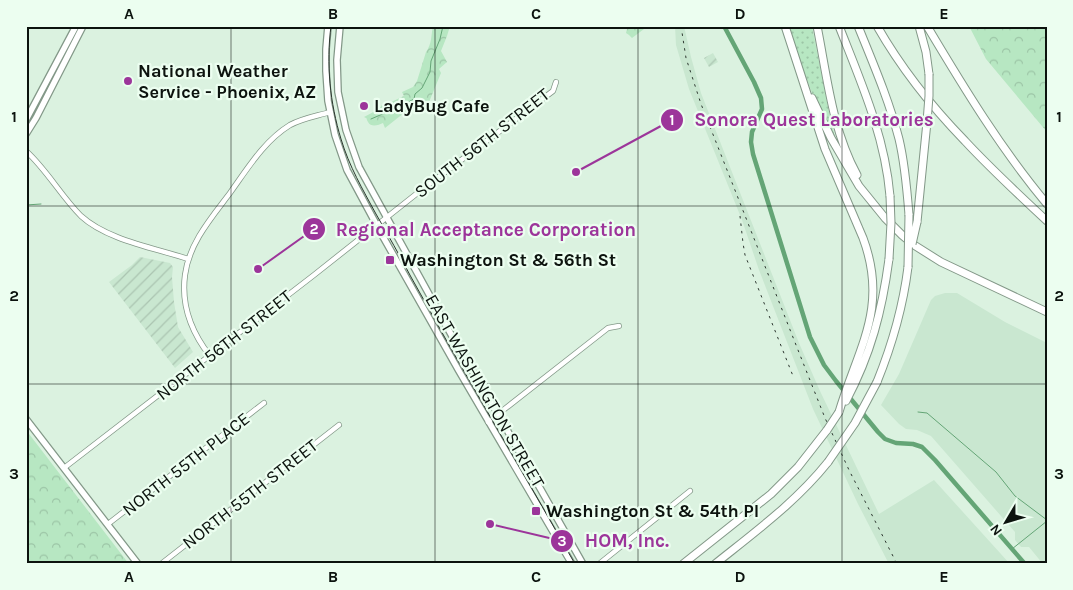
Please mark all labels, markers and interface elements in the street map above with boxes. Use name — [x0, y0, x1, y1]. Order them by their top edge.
text: A — [124, 4, 134, 23]
text: B — [328, 4, 338, 23]
text: C — [531, 4, 541, 23]
text: D — [735, 4, 746, 23]
text: E — [939, 4, 949, 23]
place label: National Weather Service - Phoenix, AZ — [138, 60, 316, 103]
marker: National Weather Service - Phoenix, AZ — [122, 75, 134, 87]
street label: SOUTH 56TH STREET — [410, 83, 554, 203]
place label: LadyBug Cafe — [374, 95, 490, 117]
marker: LadyBug Cafe — [358, 100, 370, 112]
callout: Sonora Quest Laboratories — [659, 103, 944, 137]
text: 1 — [11, 107, 17, 126]
text: 1 — [1056, 107, 1062, 126]
text: Sonora Quest Laboratories — [694, 109, 934, 131]
text: 1 — [669, 111, 675, 129]
callout: Regional Acceptance Corporation — [301, 212, 647, 246]
text: Regional Acceptance Corporation — [336, 219, 636, 241]
text: 2 — [309, 220, 319, 238]
place label: Washington St & 56th St — [400, 249, 616, 271]
marker: Washington St & 56th St — [384, 254, 396, 266]
street label: NORTH 56TH STREET — [152, 285, 296, 405]
text: 2 — [9, 286, 19, 305]
text: 2 — [1054, 286, 1064, 305]
street label: EAST WASHINGTON STREET — [421, 290, 549, 492]
street label: NORTH 55TH PLACE — [118, 407, 254, 521]
street label: NORTH 55TH STREET — [178, 434, 322, 554]
text: 3 — [9, 464, 19, 483]
text: 3 — [1054, 464, 1064, 483]
north arrow — [980, 498, 1030, 548]
place label: Washington St & 54th Pl — [546, 500, 759, 522]
marker: Washington St & 54th Pl — [530, 505, 542, 517]
text: N — [986, 521, 1006, 539]
callout: HOM, Inc. — [549, 524, 679, 558]
text: HOM, Inc. — [585, 530, 669, 552]
text: 3 — [557, 532, 567, 550]
text: A — [124, 567, 134, 586]
text: B — [328, 567, 338, 586]
text: C — [531, 567, 541, 586]
text: D — [735, 567, 746, 586]
text: E — [939, 567, 949, 586]

